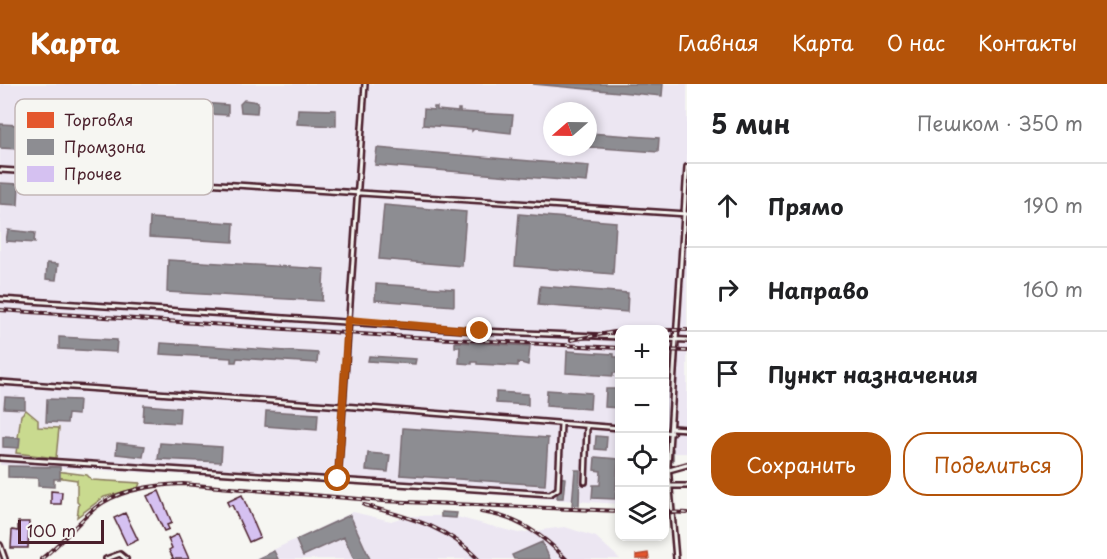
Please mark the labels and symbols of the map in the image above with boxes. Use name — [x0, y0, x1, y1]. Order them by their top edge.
legend — [15, 99, 213, 195]
north arrow — [543, 102, 597, 156]
text: Торговля — [64, 107, 133, 131]
text: Промзона — [64, 134, 145, 158]
text: Прочее — [64, 161, 122, 185]
route end — [466, 317, 492, 343]
route start — [324, 465, 350, 491]
scale bar — [18, 517, 104, 544]

